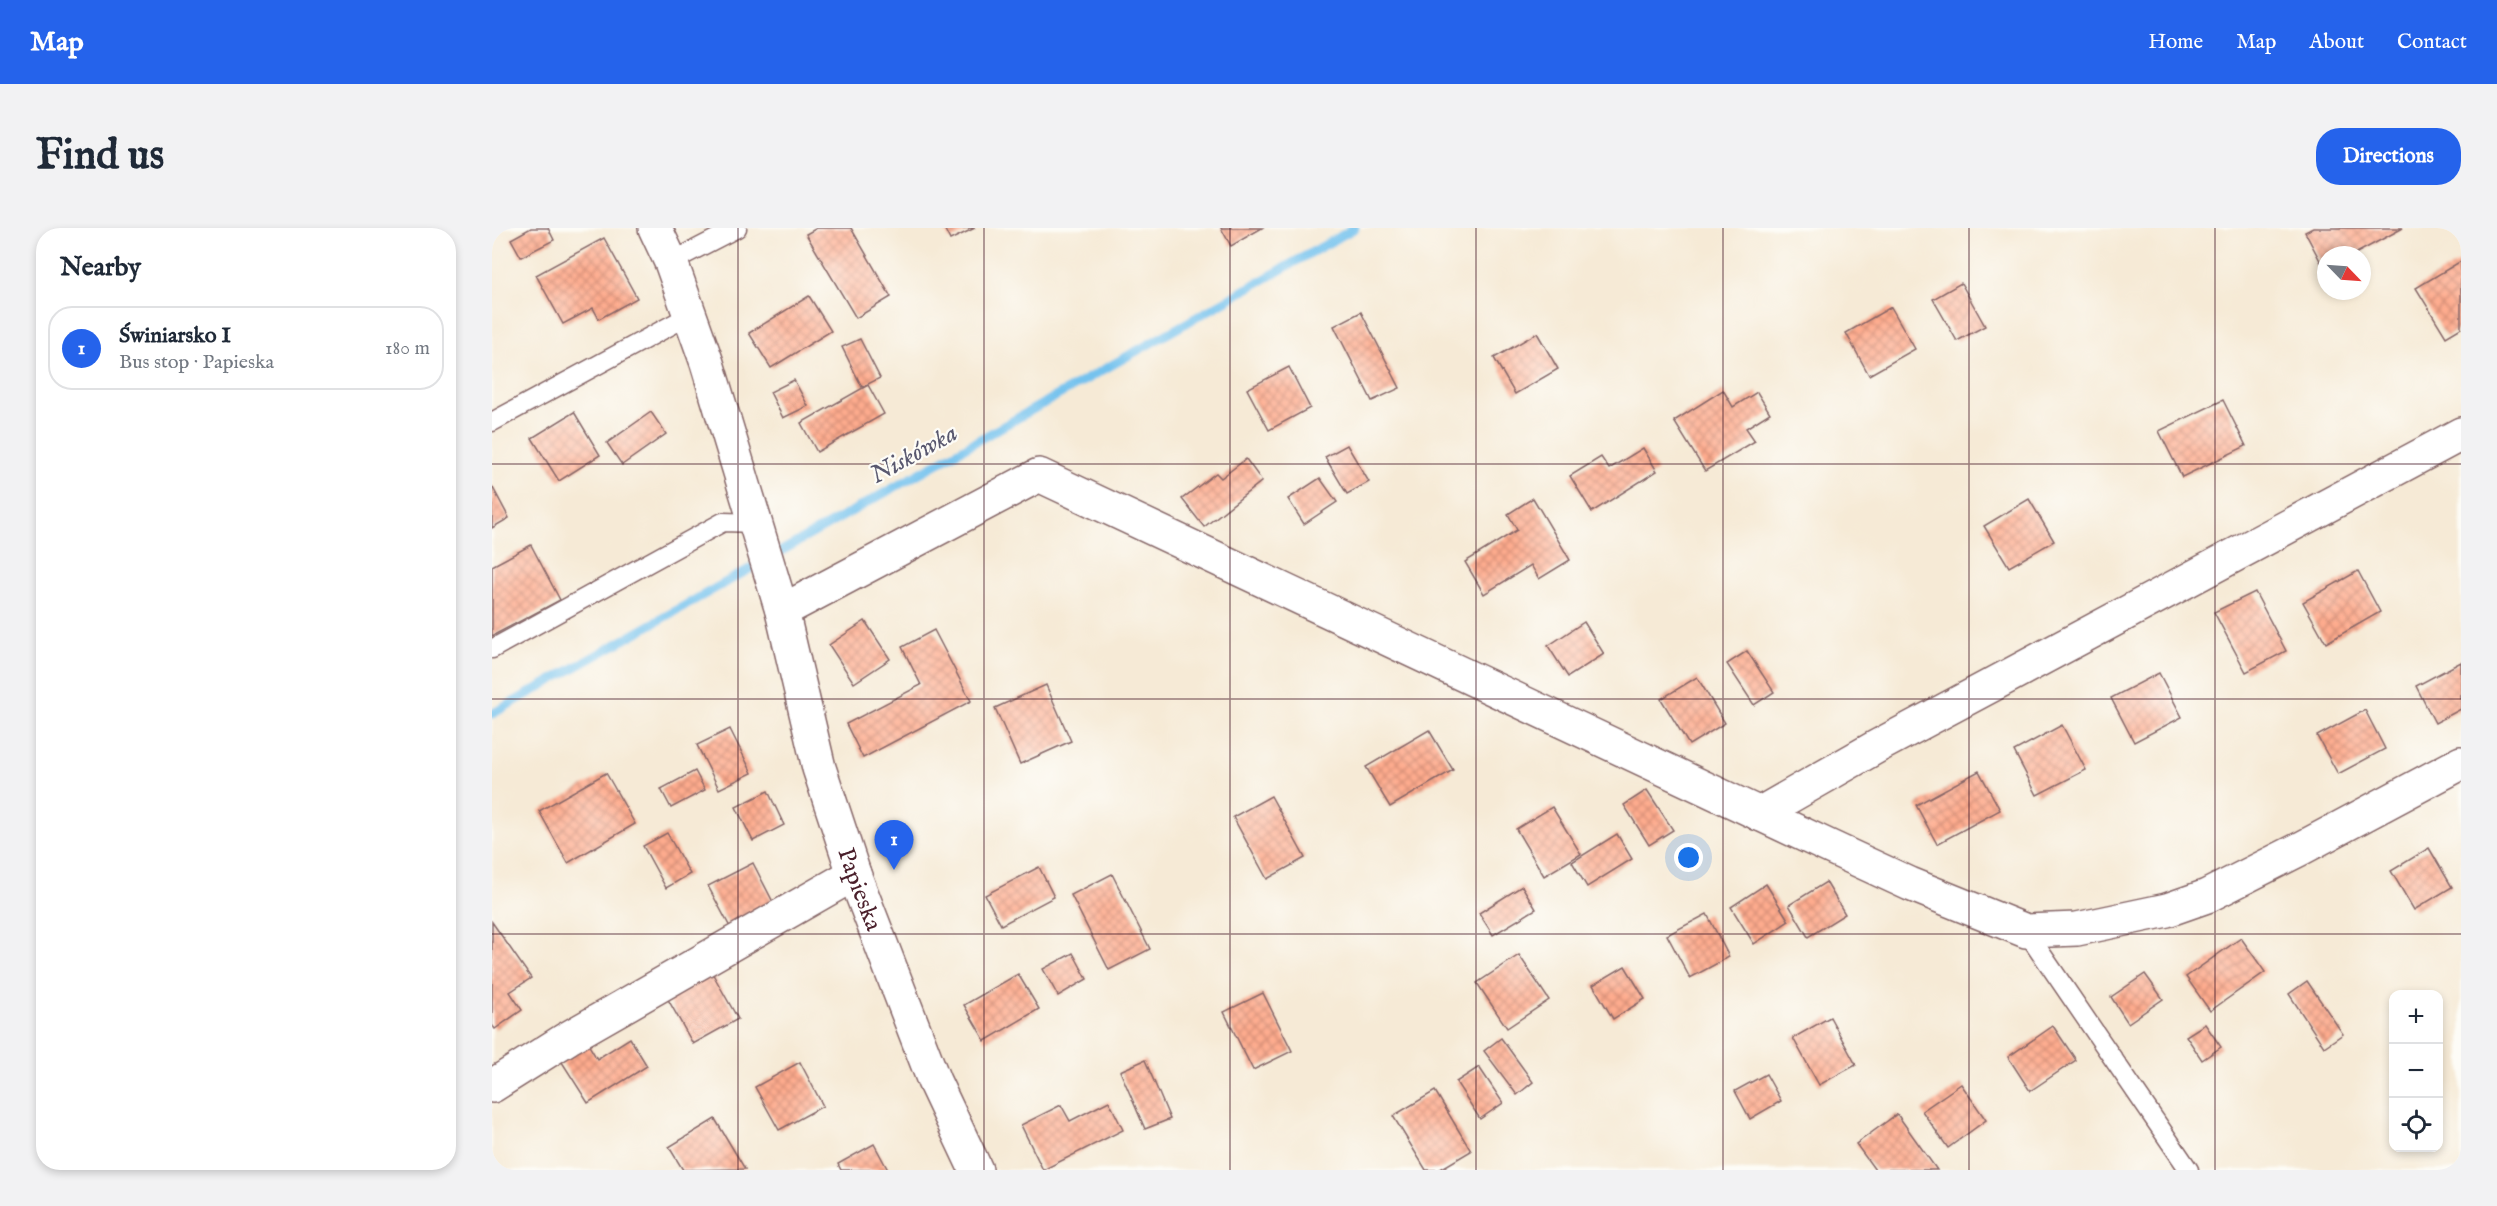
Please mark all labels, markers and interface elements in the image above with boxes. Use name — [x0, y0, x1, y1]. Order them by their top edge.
text: Map — [30, 25, 84, 60]
text: Home — [2148, 29, 2203, 56]
text: Map — [2236, 29, 2276, 56]
text: About — [2309, 29, 2364, 56]
text: Contact — [2397, 29, 2467, 56]
button: Directions — [2316, 128, 2461, 185]
text: Find us — [36, 130, 164, 183]
north arrow — [2317, 246, 2371, 300]
text: Nearby — [60, 251, 141, 284]
text: Świniarsko I — [119, 322, 231, 350]
text: 1 — [78, 336, 85, 361]
text: 180 m — [385, 336, 430, 361]
text: Bus stop · Papieska — [119, 350, 274, 375]
water label: Niskówka — [864, 417, 963, 492]
pin: 1 — [874, 820, 914, 870]
your location — [1674, 843, 1703, 872]
street label: Papieska — [829, 844, 889, 936]
map controls — [2389, 990, 2443, 1152]
button: + — [2389, 990, 2443, 1044]
button: − — [2389, 1044, 2443, 1098]
button: locate — [2389, 1098, 2443, 1152]

